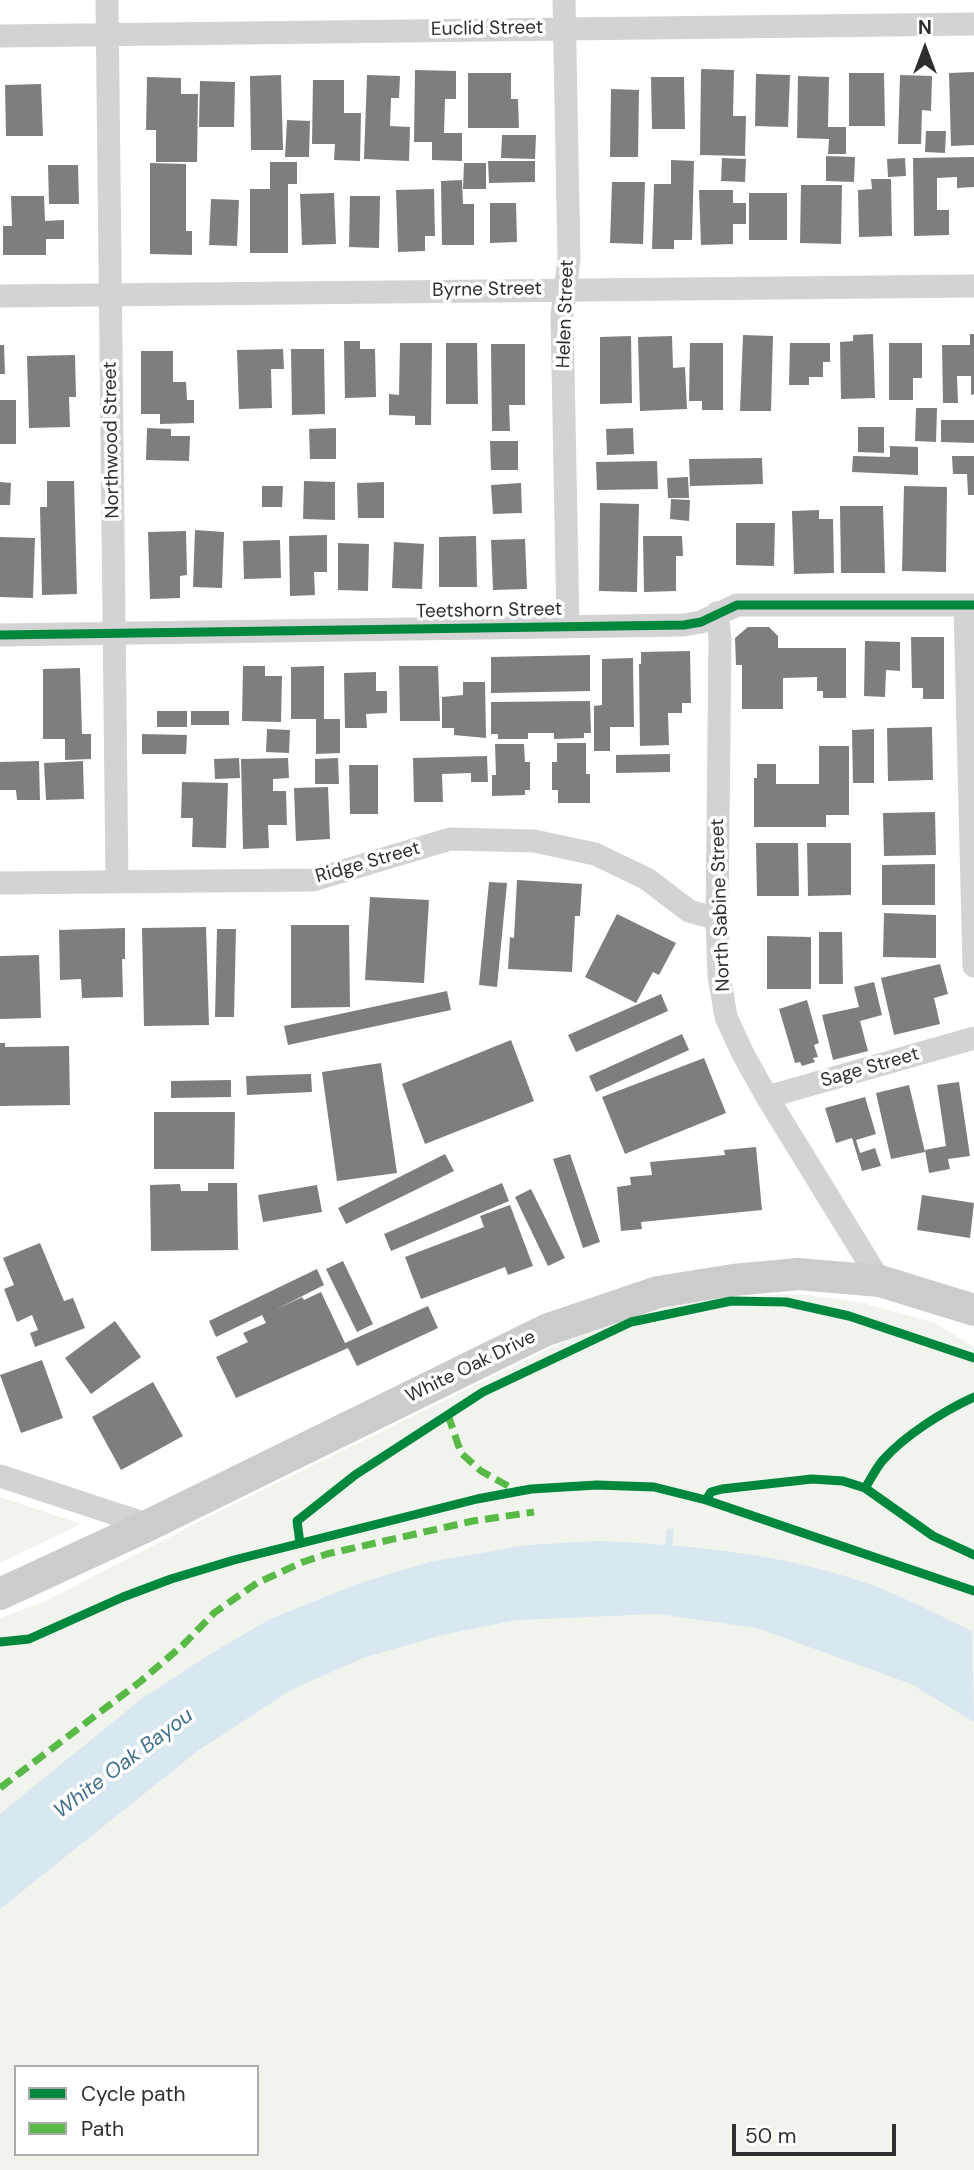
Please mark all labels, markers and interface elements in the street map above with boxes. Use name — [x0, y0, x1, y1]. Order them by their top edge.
north arrow — [890, 14, 960, 84]
text: N — [918, 15, 932, 40]
street label: Euclid Street — [431, 17, 543, 41]
street label: Helen Street — [553, 259, 579, 369]
street label: Byrne Street — [432, 278, 542, 302]
street label: Northwood Street — [99, 361, 125, 519]
street label: Teetshorn Street — [416, 598, 562, 624]
street label: North Sabine Street — [707, 818, 735, 992]
street label: Ridge Street — [313, 837, 423, 889]
street label: Sage Street — [818, 1043, 922, 1093]
street label: White Oak Drive — [402, 1326, 540, 1408]
water label: White Oak Bayou — [49, 1703, 199, 1825]
legend — [14, 2065, 259, 2156]
text: Cycle path — [81, 2080, 186, 2108]
scale bar — [736, 2110, 900, 2154]
text: Path — [81, 2115, 124, 2143]
text: 50 m — [745, 2122, 796, 2150]

